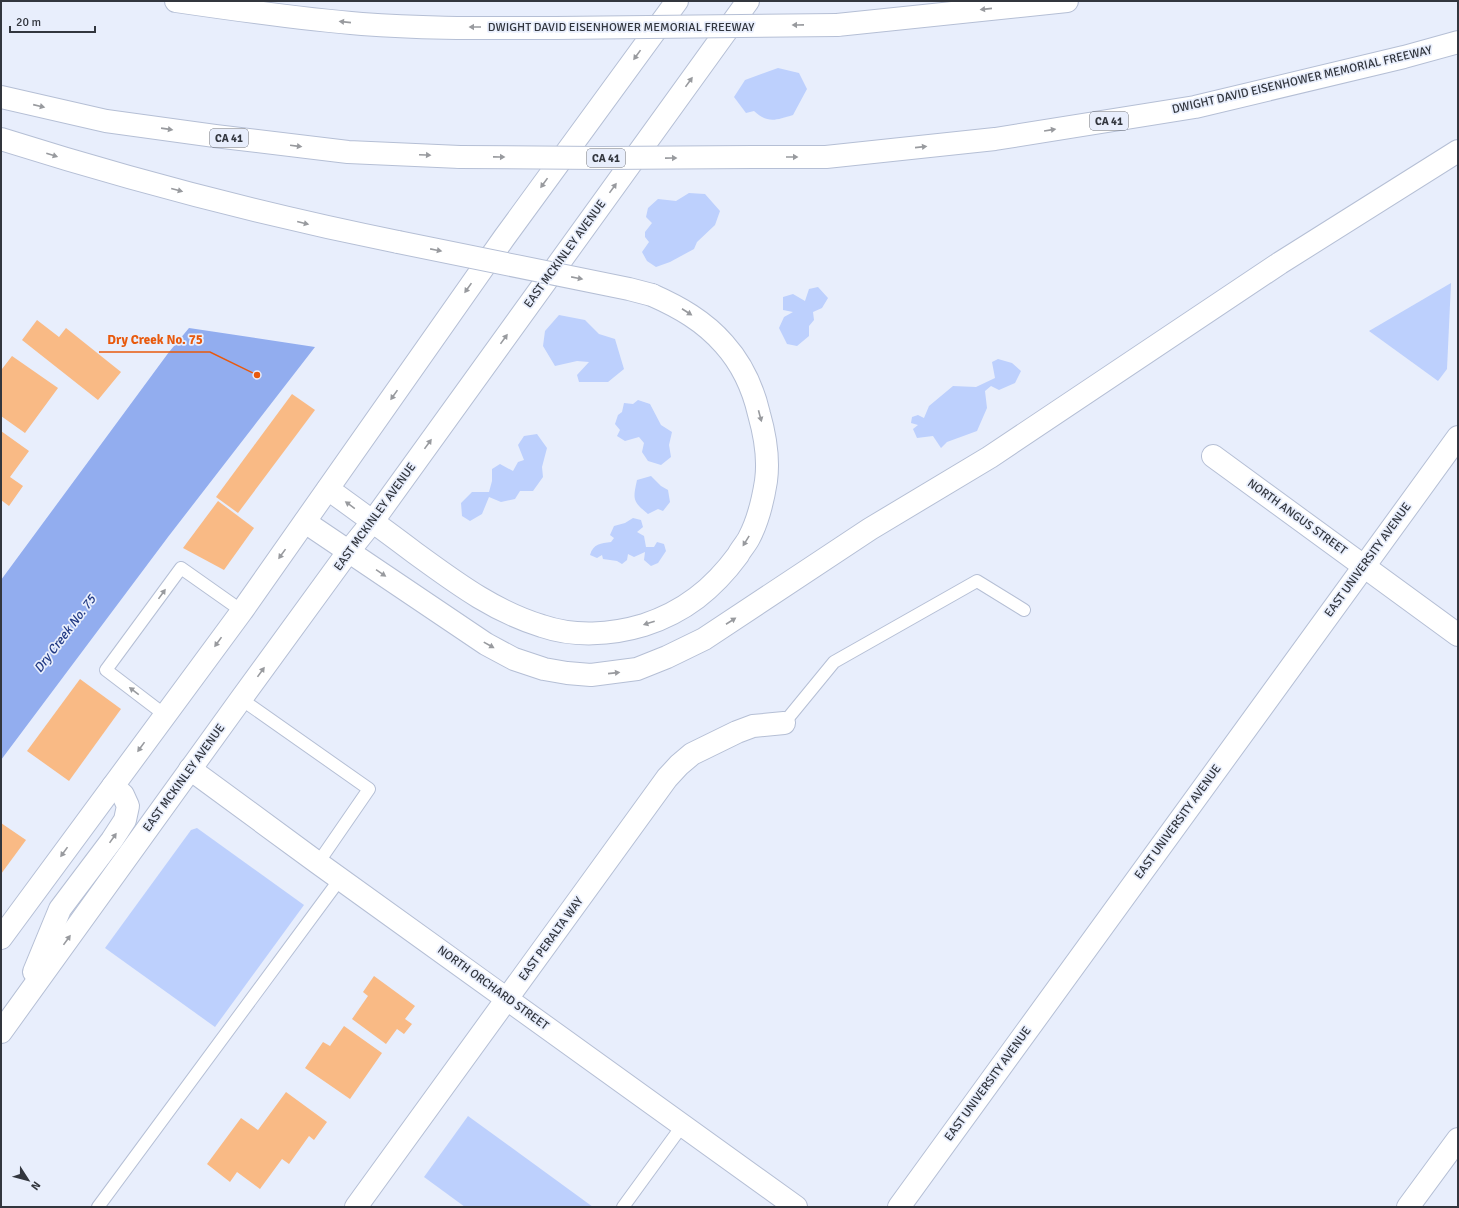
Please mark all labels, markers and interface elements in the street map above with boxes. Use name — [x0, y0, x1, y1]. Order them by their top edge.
one-way arrow — [980, 6, 993, 13]
scale bar — [10, 8, 95, 34]
text: 20 m — [16, 15, 41, 30]
one-way arrow — [339, 19, 351, 25]
street label: DWIGHT DAVID EISENHOWER MEMORIAL FREEWAY — [488, 20, 754, 35]
one-way arrow — [792, 22, 804, 29]
one-way arrow — [468, 24, 481, 30]
street label: DWIGHT DAVID EISENHOWER MEMORIAL FREEWAY — [1171, 43, 1433, 117]
one-way arrow — [633, 50, 641, 60]
one-way arrow — [685, 77, 693, 88]
one-way arrow — [33, 103, 45, 109]
road number: CA 41 — [1090, 112, 1128, 130]
one-way arrow — [161, 126, 173, 132]
one-way arrow — [1044, 127, 1056, 133]
road number: CA 41 — [210, 129, 248, 147]
one-way arrow — [290, 143, 302, 149]
one-way arrow — [915, 144, 927, 150]
road number: CA 41 — [587, 149, 625, 167]
one-way arrow — [46, 152, 58, 158]
one-way arrow — [419, 152, 431, 159]
one-way arrow — [493, 154, 506, 160]
one-way arrow — [786, 154, 799, 160]
one-way arrow — [665, 155, 678, 161]
one-way arrow — [540, 177, 548, 188]
one-way arrow — [609, 182, 617, 193]
one-way arrow — [171, 187, 183, 193]
street label: EAST MCKINLEY AVENUE — [521, 197, 609, 311]
one-way arrow — [296, 220, 309, 226]
one-way arrow — [430, 247, 442, 253]
one-way arrow — [571, 276, 583, 282]
one-way arrow — [464, 283, 472, 294]
one-way arrow — [681, 309, 693, 316]
callout: Dry Creek No. 75 — [99, 327, 210, 352]
text: Dry Creek No. 75 — [107, 332, 203, 348]
one-way arrow — [500, 333, 508, 344]
one-way arrow — [390, 390, 398, 400]
one-way arrow — [757, 410, 763, 422]
one-way arrow — [424, 439, 432, 449]
street label: EAST MCKINLEY AVENUE — [331, 460, 419, 574]
street label: NORTH ANGUS STREET — [1244, 476, 1350, 558]
street label: EAST UNIVERSITY AVENUE — [1321, 500, 1415, 620]
one-way arrow — [345, 501, 356, 509]
one-way arrow — [743, 535, 750, 547]
one-way arrow — [278, 549, 286, 559]
one-way arrow — [376, 569, 386, 577]
one-way arrow — [158, 588, 166, 599]
water label: Dry Creek No. 75 — [31, 591, 100, 676]
one-way arrow — [725, 617, 737, 624]
one-way arrow — [643, 620, 655, 626]
one-way arrow — [215, 637, 223, 647]
one-way arrow — [483, 642, 495, 649]
one-way arrow — [257, 666, 265, 677]
one-way arrow — [608, 669, 620, 676]
one-way arrow — [128, 687, 139, 695]
street label: EAST MCKINLEY AVENUE — [140, 721, 228, 835]
one-way arrow — [137, 741, 145, 752]
street label: EAST UNIVERSITY AVENUE — [1131, 762, 1225, 882]
one-way arrow — [109, 833, 117, 844]
one-way arrow — [60, 846, 68, 857]
street label: EAST PERALTA WAY — [516, 894, 586, 984]
one-way arrow — [63, 935, 71, 946]
street label: NORTH ORCHARD STREET — [434, 943, 552, 1033]
street label: EAST UNIVERSITY AVENUE — [941, 1024, 1035, 1144]
north arrow — [8, 1160, 48, 1200]
text: N — [28, 1179, 43, 1193]

